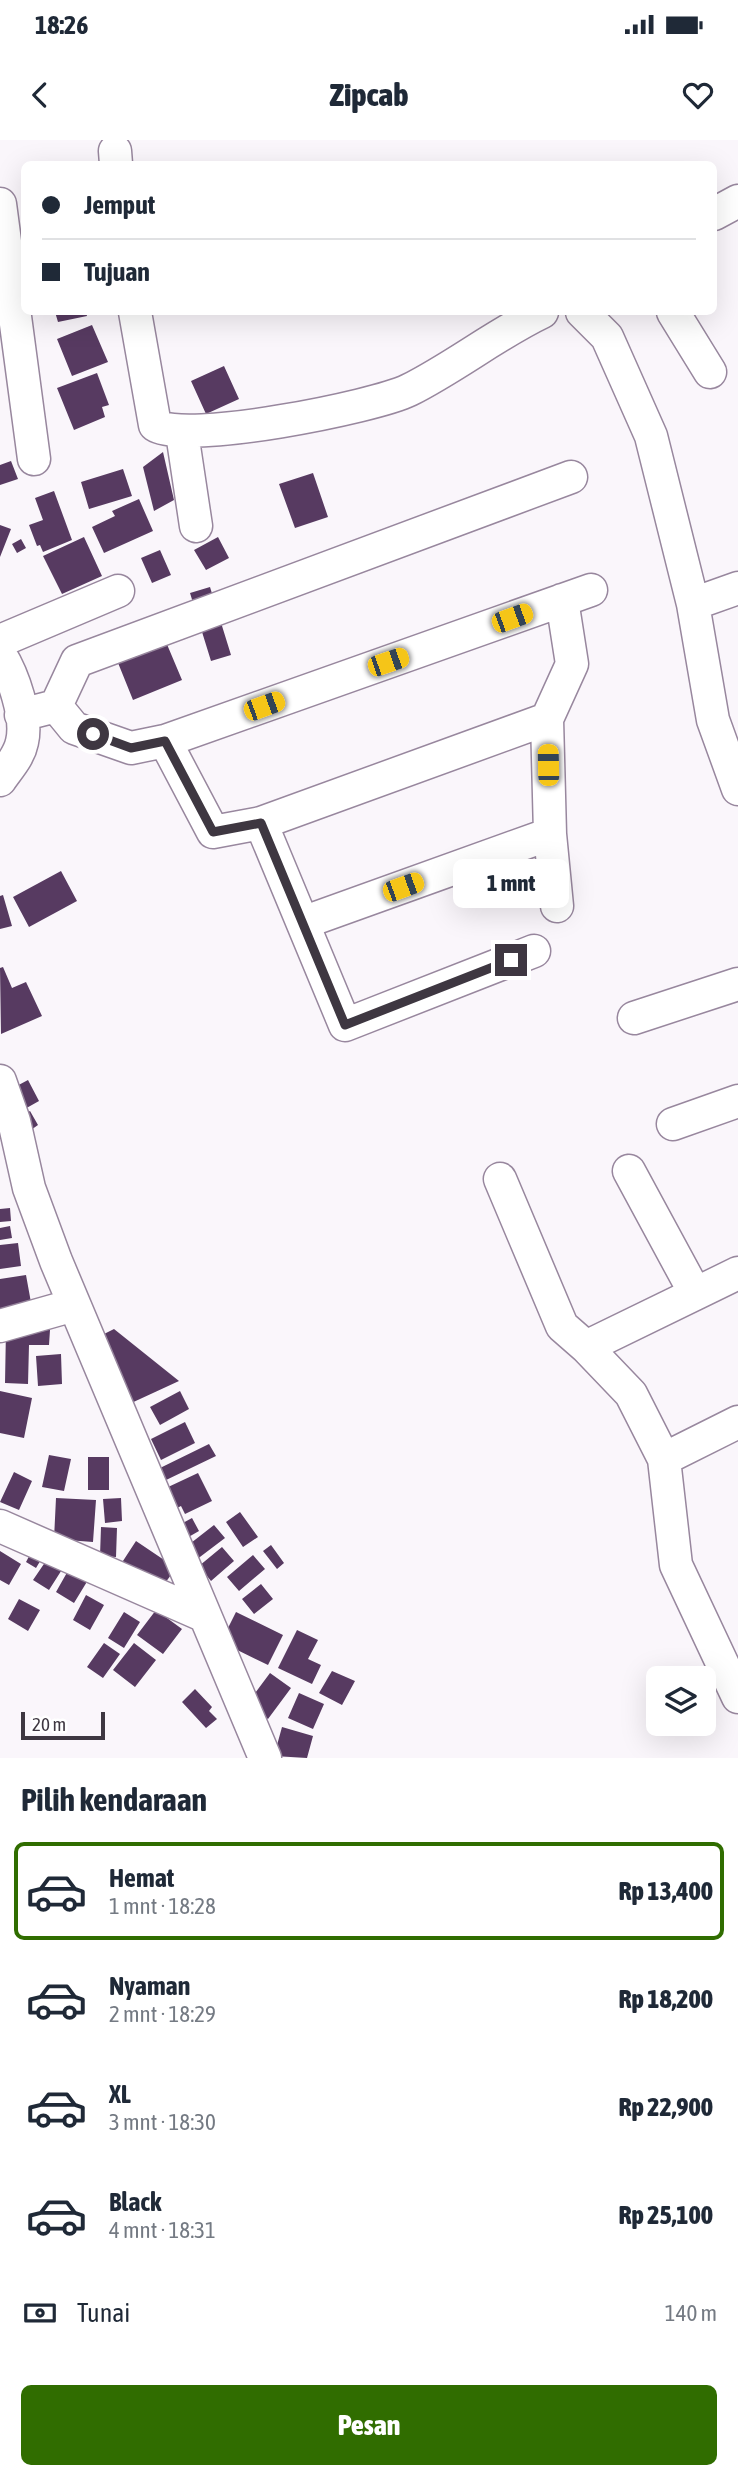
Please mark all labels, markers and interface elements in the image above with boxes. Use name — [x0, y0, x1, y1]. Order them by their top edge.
text: 18:26 — [35, 10, 89, 40]
icon: back — [21, 76, 59, 114]
text: Zipcab — [330, 76, 408, 113]
icon: heart — [679, 76, 717, 114]
text: Jemput — [84, 190, 155, 220]
text: Tujuan — [84, 257, 150, 287]
car — [489, 601, 536, 635]
car — [365, 645, 412, 679]
car — [241, 689, 288, 723]
route start — [77, 718, 109, 750]
car — [538, 744, 559, 786]
callout: 1 mnt — [453, 858, 569, 908]
car — [380, 870, 427, 904]
text: 1 mnt — [487, 870, 535, 896]
route end — [495, 944, 527, 976]
map controls — [646, 1666, 716, 1736]
button: layers — [646, 1666, 716, 1736]
scale bar — [21, 1709, 105, 1741]
text: 20 m — [32, 1713, 66, 1735]
text: Pilih kendaraan — [21, 1781, 207, 1818]
icon: car — [25, 1860, 88, 1923]
text: Hemat — [109, 1863, 174, 1893]
text: Rp 13,400 — [618, 1876, 713, 1906]
text: 1 mnt · 18:28 — [109, 1893, 216, 1919]
icon: car — [25, 1968, 88, 2031]
text: Nyaman — [109, 1971, 190, 2001]
text: Rp 18,200 — [618, 1984, 713, 2014]
text: 2 mnt · 18:29 — [109, 2001, 216, 2027]
icon: car — [25, 2076, 88, 2139]
text: XL — [109, 2079, 131, 2109]
text: Rp 22,900 — [618, 2092, 713, 2122]
text: 3 mnt · 18:30 — [109, 2109, 216, 2135]
icon: car — [25, 2184, 88, 2247]
text: Black — [109, 2187, 161, 2217]
text: Rp 25,100 — [618, 2200, 713, 2230]
text: 4 mnt · 18:31 — [109, 2217, 216, 2243]
icon: cash — [21, 2294, 59, 2332]
text: Tunai — [77, 2298, 130, 2328]
text: 140 m — [665, 2300, 717, 2326]
button: Pesan — [21, 2385, 717, 2465]

